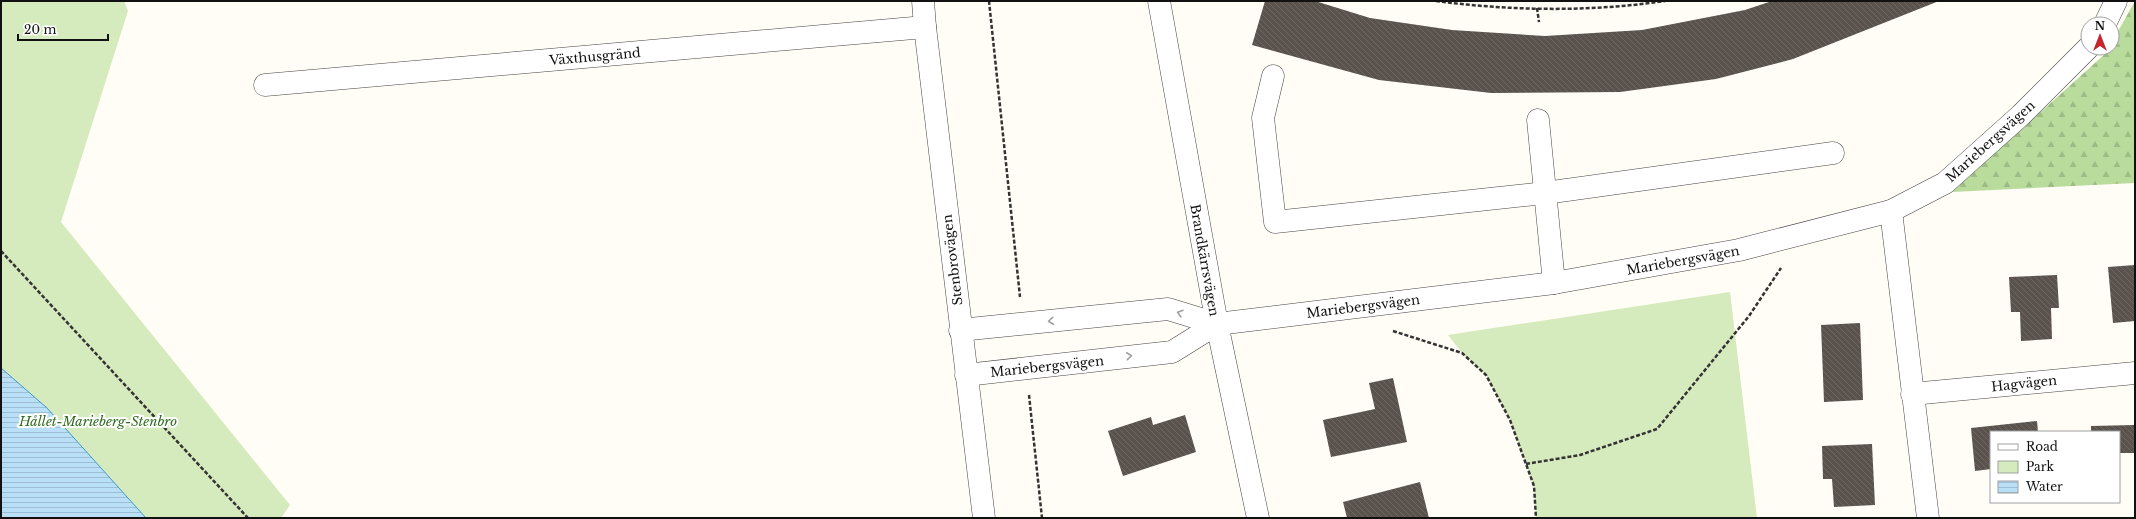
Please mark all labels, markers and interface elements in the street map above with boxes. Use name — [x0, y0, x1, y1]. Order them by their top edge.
scale bar — [18, 16, 108, 42]
north arrow — [2080, 16, 2120, 56]
text: N — [2095, 19, 2106, 33]
text: 20 m — [24, 22, 56, 37]
street label: Växthusgränd — [548, 44, 642, 69]
street label: Mariebergsvägen — [1942, 97, 2039, 186]
street label: Brandkärrsvägen — [1186, 203, 1223, 318]
street label: Stenbrovägen — [938, 213, 967, 306]
street label: Mariebergsvägen — [1625, 242, 1741, 279]
street label: Mariebergsvägen — [1305, 291, 1421, 322]
one-way arrow — [1176, 309, 1183, 318]
one-way arrow — [1048, 316, 1054, 325]
street label: Mariebergsvägen — [989, 352, 1105, 381]
one-way arrow — [1126, 352, 1133, 361]
street label: Hagvägen — [1990, 372, 2058, 395]
park label: Hållet-Marieberg-Stenbro — [18, 413, 177, 430]
legend — [1990, 431, 2120, 503]
text: Road — [2026, 439, 2058, 454]
text: Park — [2026, 459, 2054, 474]
text: Water — [2025, 479, 2063, 494]

